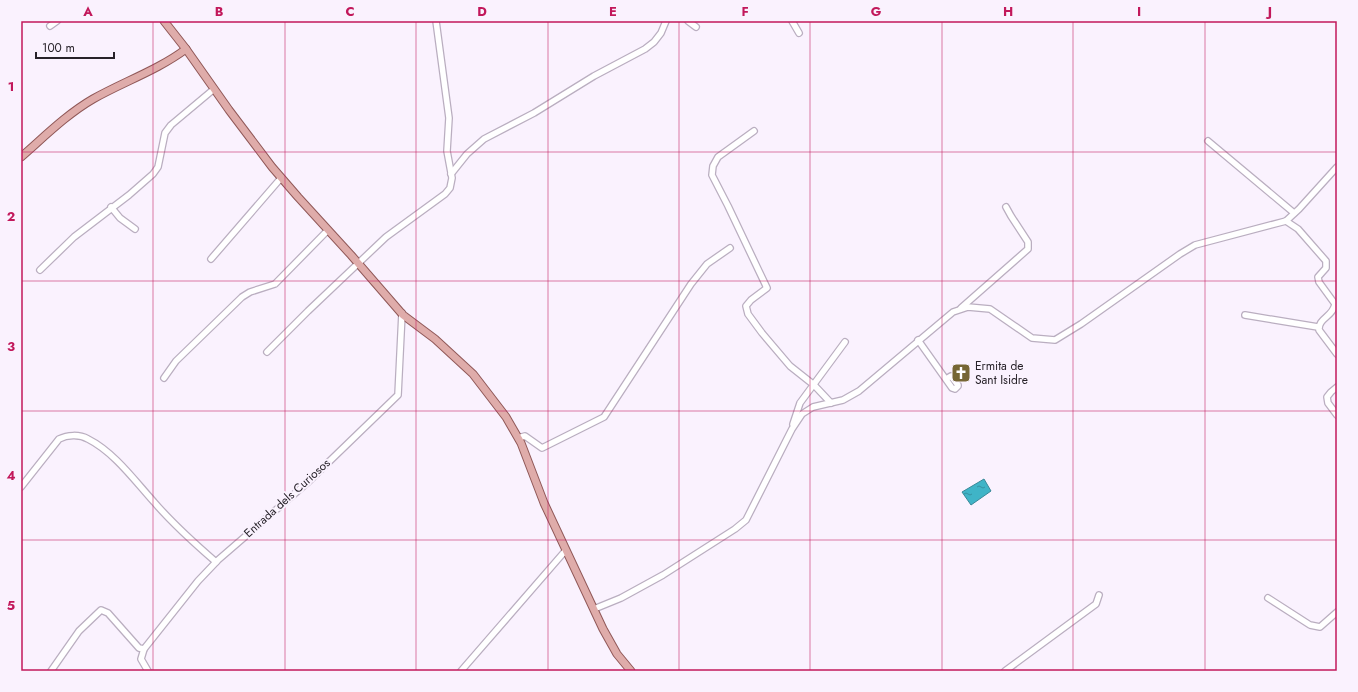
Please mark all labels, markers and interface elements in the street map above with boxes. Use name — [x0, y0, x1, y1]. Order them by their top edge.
text: A — [82, 2, 93, 21]
text: B — [215, 2, 224, 21]
text: C — [345, 2, 355, 21]
text: D — [477, 2, 487, 21]
text: E — [609, 2, 617, 21]
text: F — [741, 2, 749, 21]
text: G — [871, 2, 882, 21]
text: H — [1003, 2, 1013, 21]
text: I — [1137, 2, 1141, 21]
text: J — [1265, 2, 1272, 21]
scale bar — [36, 34, 114, 60]
text: 100 m — [42, 39, 75, 57]
text: 1 — [8, 77, 14, 96]
text: 2 — [7, 207, 15, 226]
text: 3 — [7, 337, 15, 356]
place label: Ermita de Sant Isidre — [975, 357, 1028, 389]
church icon: Ermita de Sant Isidre — [950, 362, 972, 384]
street label: Entrada dels Curiosos — [240, 454, 334, 542]
text: 4 — [6, 466, 16, 485]
text: 5 — [7, 596, 15, 615]

